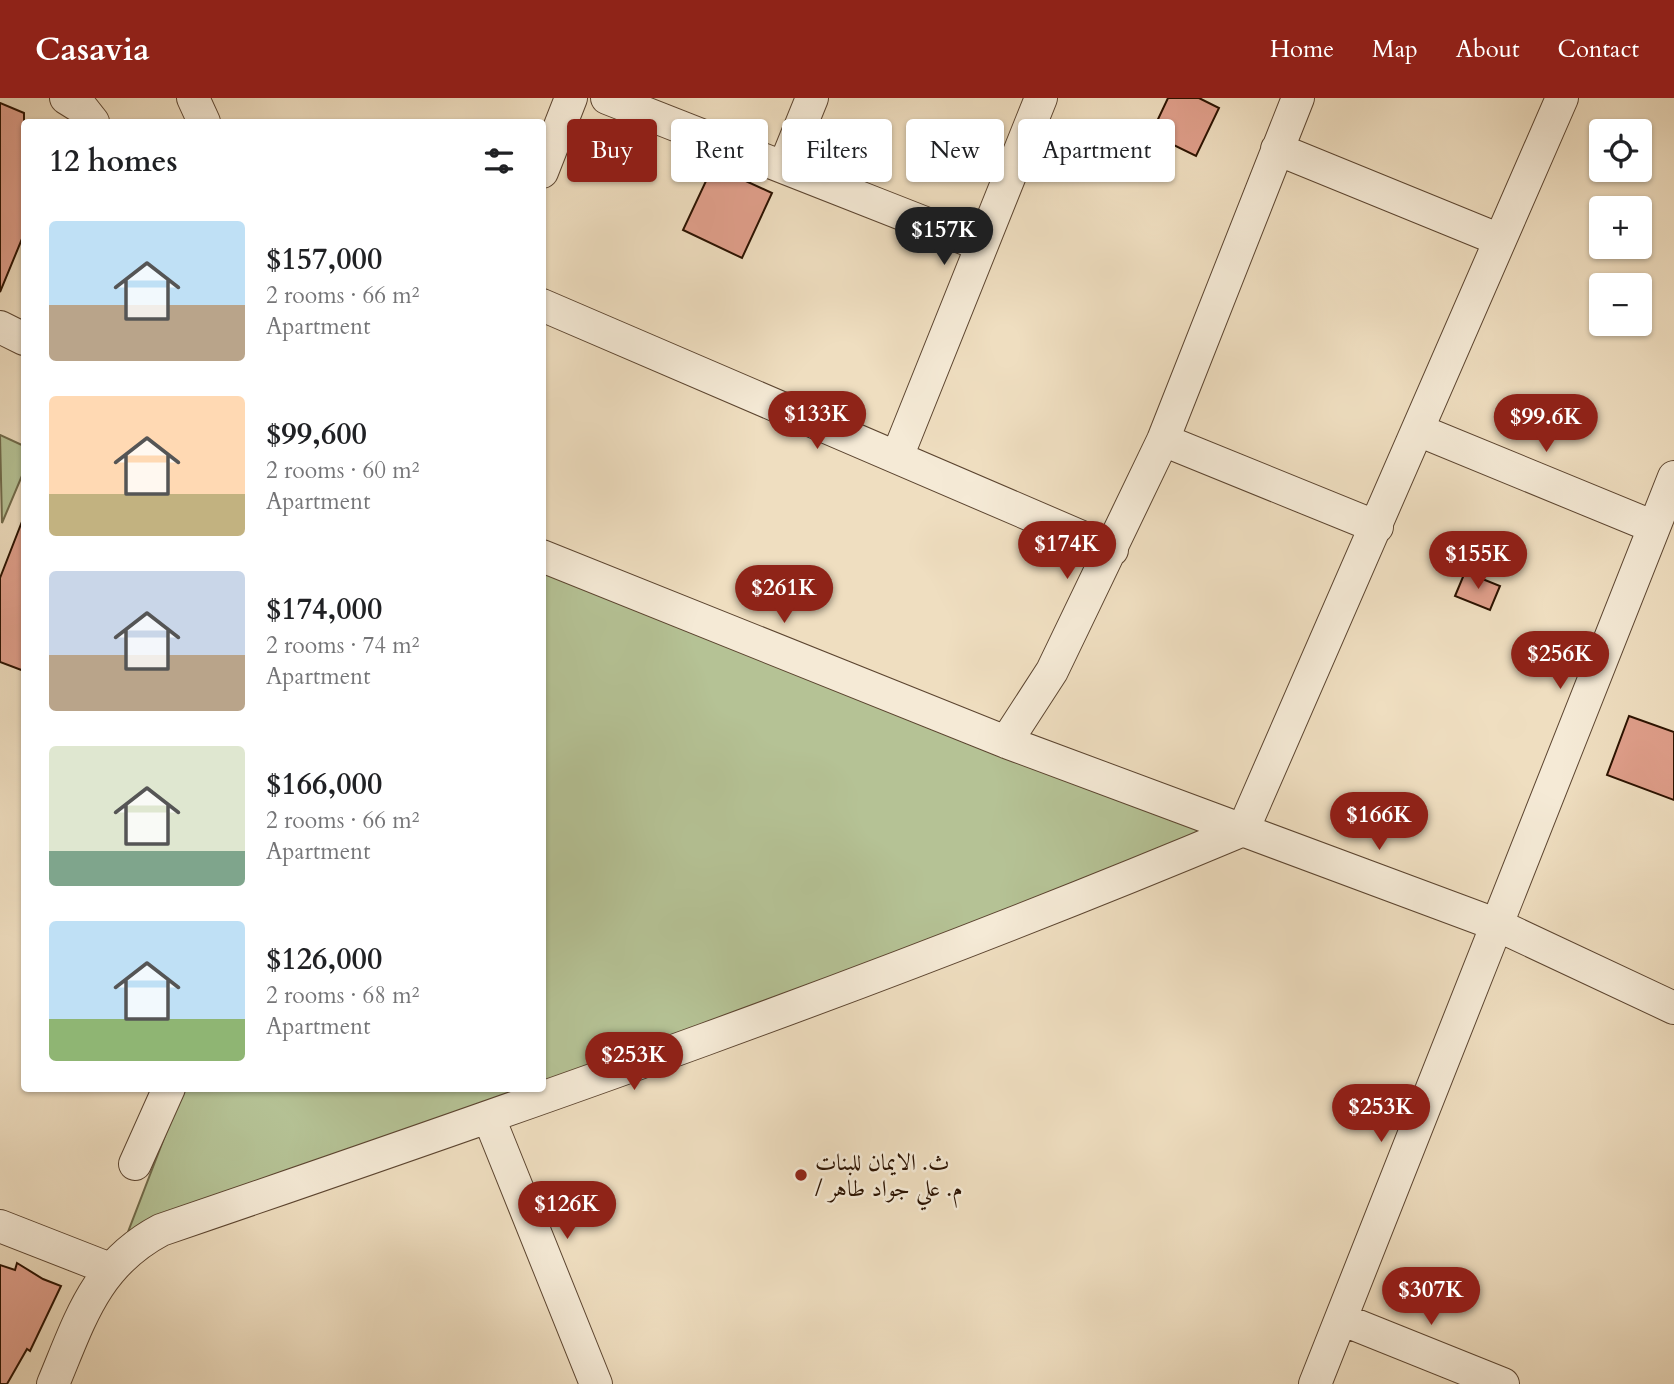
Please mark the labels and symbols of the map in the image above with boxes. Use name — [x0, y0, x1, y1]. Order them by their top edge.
pin: $157K — [895, 208, 993, 267]
pin: $133K — [768, 392, 866, 451]
pin: $99.6K — [1489, 394, 1603, 454]
pin: $174K — [1018, 522, 1116, 581]
pin: $155K — [1429, 532, 1527, 591]
pin: $261K — [735, 566, 833, 625]
pin: $256K — [1511, 632, 1609, 691]
pin: $166K — [1330, 792, 1428, 852]
pin: $253K — [585, 1032, 683, 1092]
pin: $253K — [1332, 1084, 1430, 1144]
place label: ث. الايمان للبنات / م. علي جواد طاهر — [815, 1147, 963, 1211]
marker: ث. الايمان للبنات / م. علي جواد طاهر — [793, 1167, 809, 1183]
pin: $126K — [518, 1182, 616, 1241]
pin: $307K — [1382, 1268, 1480, 1327]

